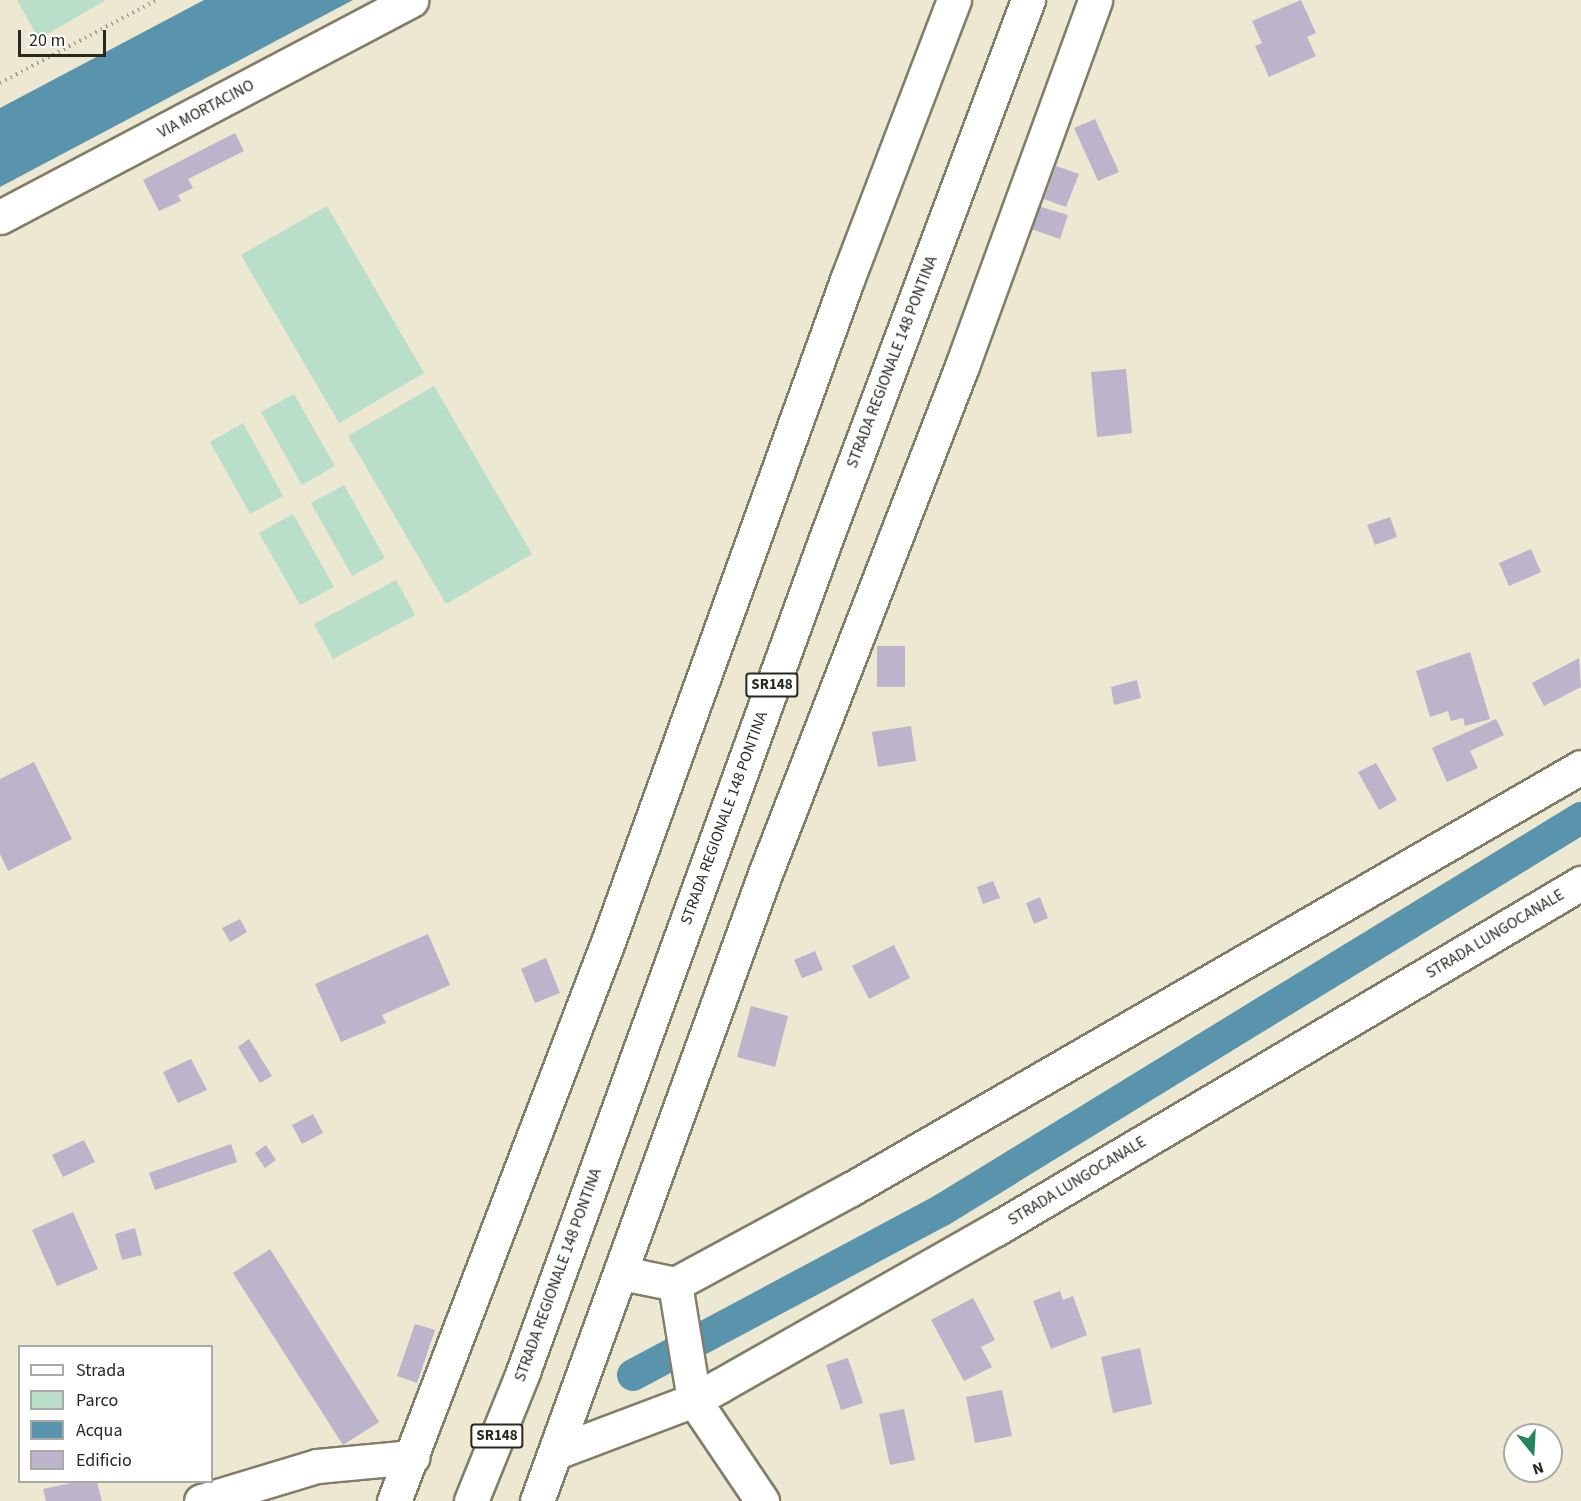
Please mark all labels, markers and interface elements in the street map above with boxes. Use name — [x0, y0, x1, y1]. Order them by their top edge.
scale bar — [21, 18, 110, 56]
text: 20 m — [29, 28, 65, 53]
street label: VIA MORTACINO — [155, 76, 257, 142]
street label: STRADA REGIONALE 148 PONTINA — [843, 253, 941, 471]
road number: SR148 — [745, 673, 799, 697]
street label: STRADA REGIONALE 148 PONTINA — [676, 709, 772, 927]
street label: STRADA LUNGOCANALE — [1422, 885, 1568, 983]
street label: STRADA LUNGOCANALE — [1004, 1132, 1150, 1230]
street label: STRADA REGIONALE 148 PONTINA — [510, 1166, 606, 1384]
legend — [18, 1345, 213, 1483]
text: Strada — [76, 1358, 125, 1383]
text: Parco — [76, 1388, 118, 1413]
text: Acqua — [76, 1418, 122, 1443]
north arrow — [1503, 1423, 1563, 1483]
road number: SR148 — [470, 1424, 524, 1448]
text: Edificio — [76, 1448, 132, 1473]
text: N — [1529, 1456, 1546, 1480]

